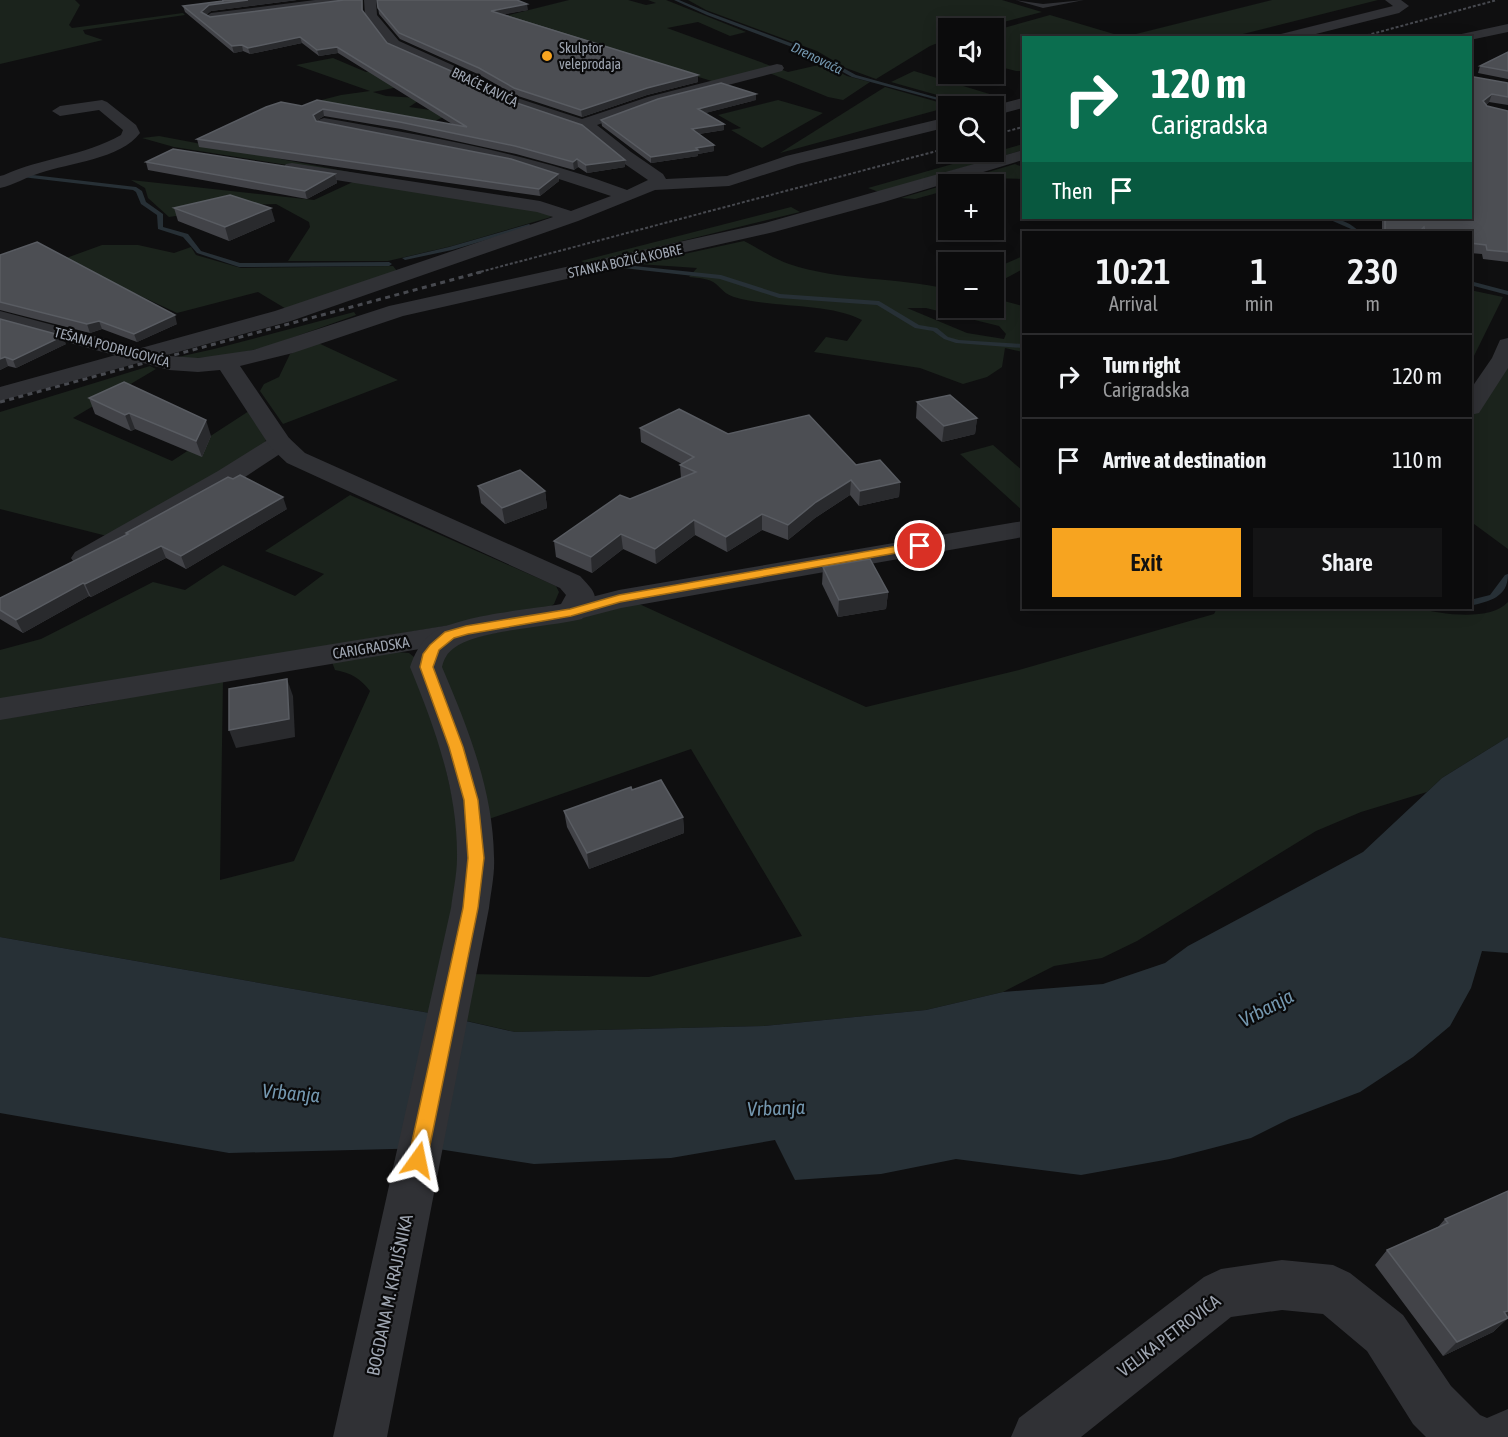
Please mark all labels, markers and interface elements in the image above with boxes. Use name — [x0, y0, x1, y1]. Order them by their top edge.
map controls — [938, 18, 1004, 318]
button: sound — [938, 18, 1004, 84]
water label: Drenovača — [789, 39, 846, 77]
place label: Skulptor veleprodaja — [559, 40, 621, 72]
marker: Skulptor veleprodaja — [540, 49, 554, 63]
text: 120 m — [1151, 59, 1246, 107]
icon: right — [1052, 60, 1130, 138]
street label: BRAĆE KAVIĆA — [449, 64, 521, 110]
button: search — [938, 96, 1004, 162]
text: Carigradska — [1151, 109, 1268, 140]
button: + — [938, 174, 1004, 240]
icon: arrive — [1105, 174, 1138, 207]
text: Then — [1052, 178, 1093, 204]
street label: STANKA BOŽIĆA KOBRE — [567, 241, 683, 281]
text: 10:21 — [1096, 250, 1171, 292]
text: 1 — [1251, 250, 1267, 292]
text: 230 — [1347, 250, 1398, 292]
button: − — [938, 252, 1004, 318]
text: Arrival — [1109, 292, 1158, 315]
text: min — [1245, 292, 1273, 315]
text: m — [1365, 292, 1380, 315]
street label: TEŠANA PODRUGOVIĆA — [52, 324, 172, 370]
text: Turn right — [1103, 352, 1180, 378]
icon: right — [1052, 360, 1085, 393]
text: 120 m — [1392, 363, 1442, 389]
text: Carigradska — [1103, 378, 1190, 401]
icon: arrive — [1052, 444, 1085, 477]
text: Arrive at destination — [1103, 447, 1266, 473]
text: 110 m — [1392, 447, 1442, 473]
pin — [894, 520, 945, 571]
button: Exit — [1052, 528, 1241, 597]
button: Share — [1253, 528, 1442, 597]
icon: arrive — [903, 529, 936, 562]
street label: CARIGRADSKA — [331, 633, 411, 662]
water label: Vrbanja — [1235, 984, 1297, 1031]
water label: Vrbanja — [261, 1079, 321, 1106]
water label: Vrbanja — [747, 1095, 805, 1120]
position arrow — [386, 1128, 450, 1192]
street label: BOGDANA M. KRAJIŠNIKA — [362, 1212, 417, 1378]
street label: VELJKA PETROVIĆA — [1113, 1290, 1224, 1381]

